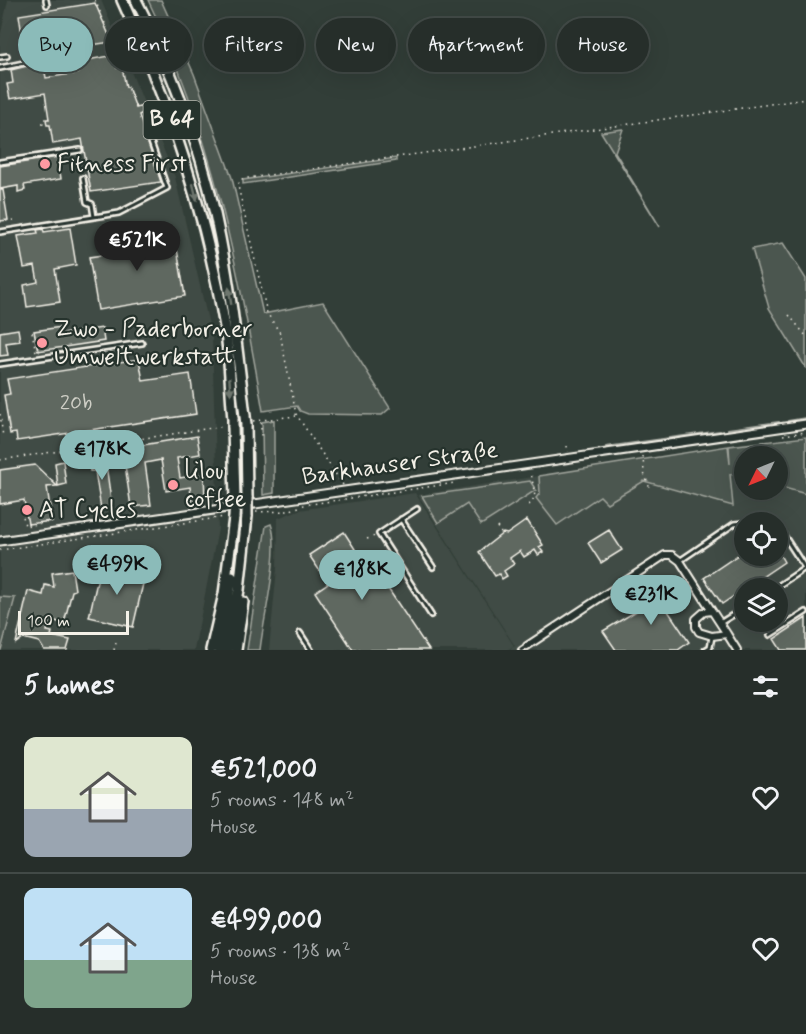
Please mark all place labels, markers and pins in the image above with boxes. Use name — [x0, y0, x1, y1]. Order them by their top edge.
place label: Fitness First — [57, 149, 187, 180]
marker: Fitness First — [38, 157, 52, 171]
pin: €521K — [95, 221, 179, 272]
place label: Zwo - Paderborner Umweltwerkstatt — [54, 314, 253, 373]
marker: Zwo - Paderborner Umweltwerkstatt — [35, 336, 49, 350]
pin: €178K — [60, 430, 144, 481]
place label: lilou coffee — [185, 456, 246, 515]
marker: lilou coffee — [166, 478, 180, 492]
place label: AT Cycles — [39, 495, 136, 526]
marker: AT Cycles — [20, 503, 34, 517]
pin: €499K — [75, 545, 159, 596]
pin: €188K — [320, 550, 404, 601]
pin: €231K — [609, 575, 693, 626]

